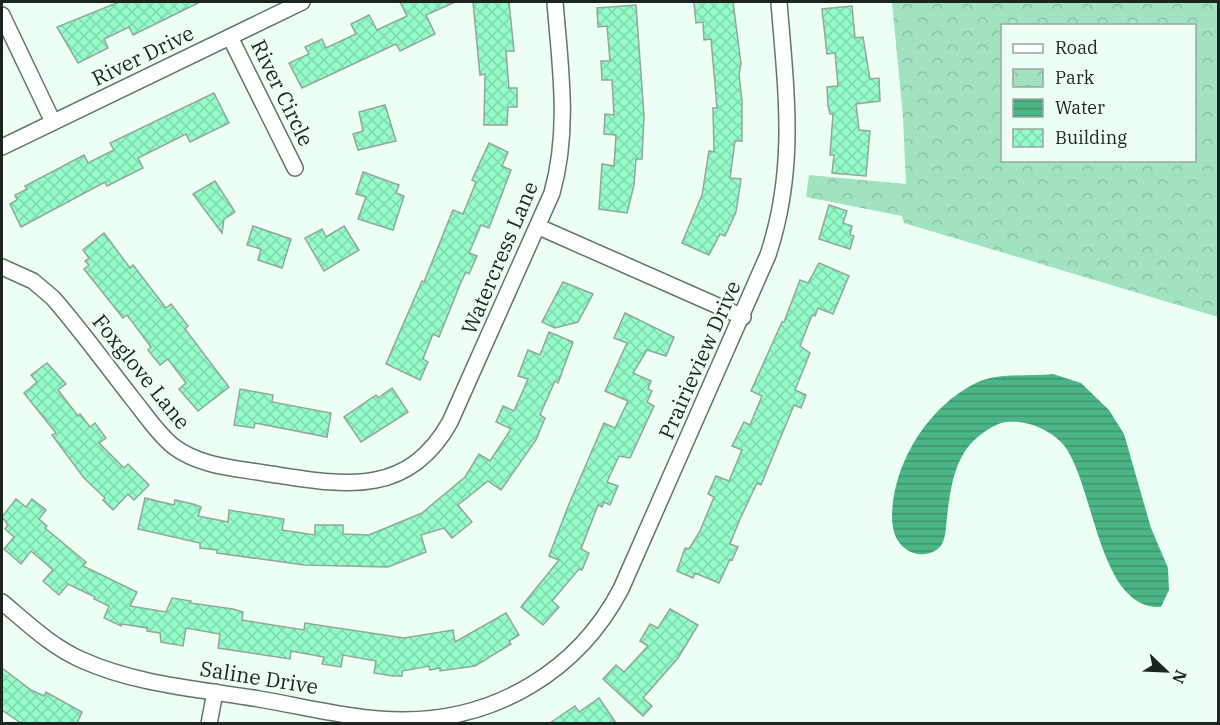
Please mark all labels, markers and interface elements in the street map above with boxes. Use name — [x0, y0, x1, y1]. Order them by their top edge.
street label: River Drive — [87, 18, 198, 92]
legend — [1001, 24, 1196, 162]
street label: River Circle — [245, 35, 321, 150]
text: Road — [1055, 36, 1098, 59]
text: Park — [1055, 66, 1095, 89]
text: Water — [1055, 96, 1105, 119]
text: Building — [1055, 126, 1127, 149]
street label: Watercress Lane — [454, 177, 544, 338]
street label: Prairieview Drive — [652, 276, 747, 443]
street label: Foxglove Lane — [87, 308, 197, 435]
north arrow — [1136, 641, 1196, 701]
street label: Saline Drive — [198, 654, 320, 700]
text: N — [1168, 667, 1191, 687]

